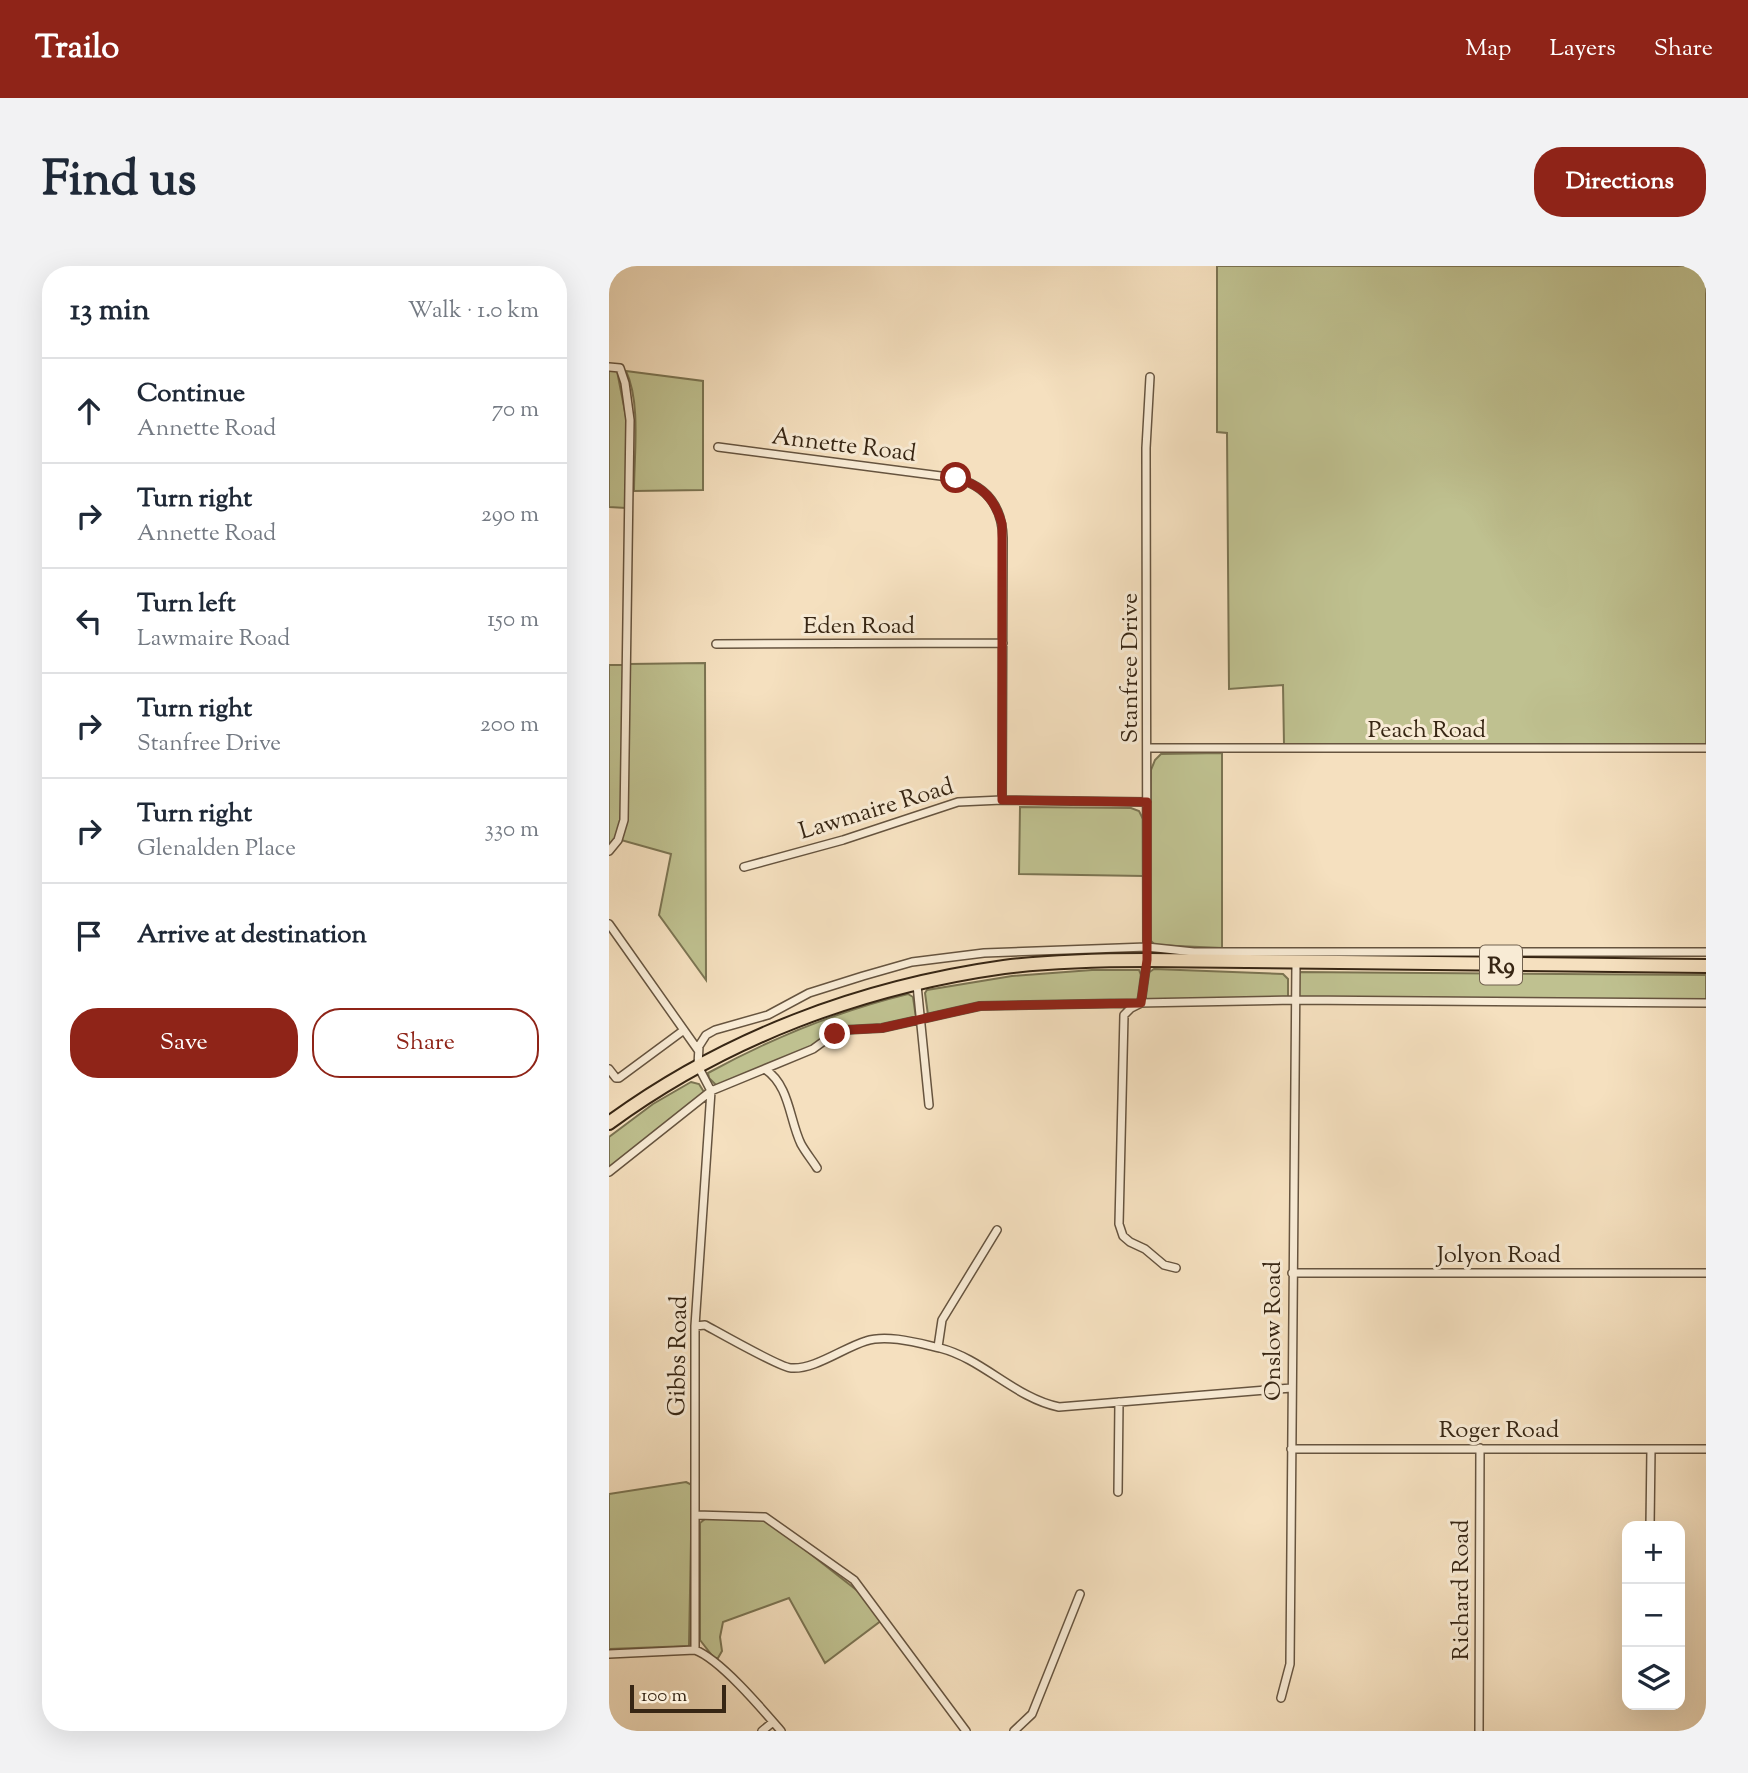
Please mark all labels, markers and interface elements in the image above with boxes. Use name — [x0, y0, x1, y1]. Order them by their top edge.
text: Trailo — [35, 25, 119, 73]
text: Map — [1465, 32, 1511, 66]
text: Layers — [1549, 32, 1616, 66]
text: Share — [1654, 32, 1713, 66]
text: Find us — [42, 147, 196, 217]
button: Directions — [1534, 147, 1706, 217]
text: 13 min — [70, 290, 150, 333]
text: Walk · 1.0 km — [408, 295, 539, 328]
text: Continue — [137, 376, 245, 413]
icon: ahead — [70, 392, 108, 430]
text: 70 m — [492, 394, 539, 427]
text: Annette Road — [137, 413, 276, 446]
street label: Annette Road — [770, 420, 918, 472]
route start — [940, 462, 971, 493]
text: Turn right — [137, 481, 252, 518]
icon: right — [70, 497, 108, 535]
text: 290 m — [481, 499, 539, 532]
text: Annette Road — [137, 518, 276, 551]
text: Turn left — [137, 586, 236, 623]
street label: Stanfree Drive — [1114, 593, 1148, 743]
icon: left — [70, 602, 108, 640]
text: 150 m — [487, 604, 539, 637]
street label: Eden Road — [803, 610, 916, 644]
text: Lawmaire Road — [137, 623, 290, 656]
text: Turn right — [137, 691, 252, 728]
icon: right — [70, 707, 108, 745]
text: 200 m — [480, 709, 539, 742]
street label: Peach Road — [1368, 714, 1487, 748]
text: Stanfree Drive — [137, 728, 281, 761]
street label: Lawmaire Road — [795, 770, 958, 850]
text: Turn right — [137, 796, 252, 833]
icon: right — [70, 812, 108, 850]
text: 330 m — [485, 814, 539, 847]
text: Glenalden Place — [137, 833, 296, 866]
icon: arrive — [70, 917, 108, 955]
text: Arrive at destination — [137, 917, 367, 954]
road number: R9 — [1480, 946, 1522, 985]
button: Save — [70, 1008, 298, 1078]
button: Share — [312, 1008, 539, 1078]
route end — [819, 1018, 850, 1049]
street label: Jolyon Road — [1435, 1239, 1562, 1273]
street label: Onslow Road — [1257, 1261, 1291, 1401]
street label: Gibbs Road — [661, 1295, 697, 1417]
street label: Roger Road — [1439, 1414, 1560, 1448]
street label: Richard Road — [1445, 1519, 1479, 1661]
map controls — [1622, 1521, 1685, 1710]
button: + — [1622, 1521, 1685, 1584]
button: − — [1622, 1584, 1685, 1647]
button: layers — [1622, 1647, 1685, 1710]
scale bar — [630, 1682, 726, 1714]
text: 100 m — [641, 1683, 687, 1710]

